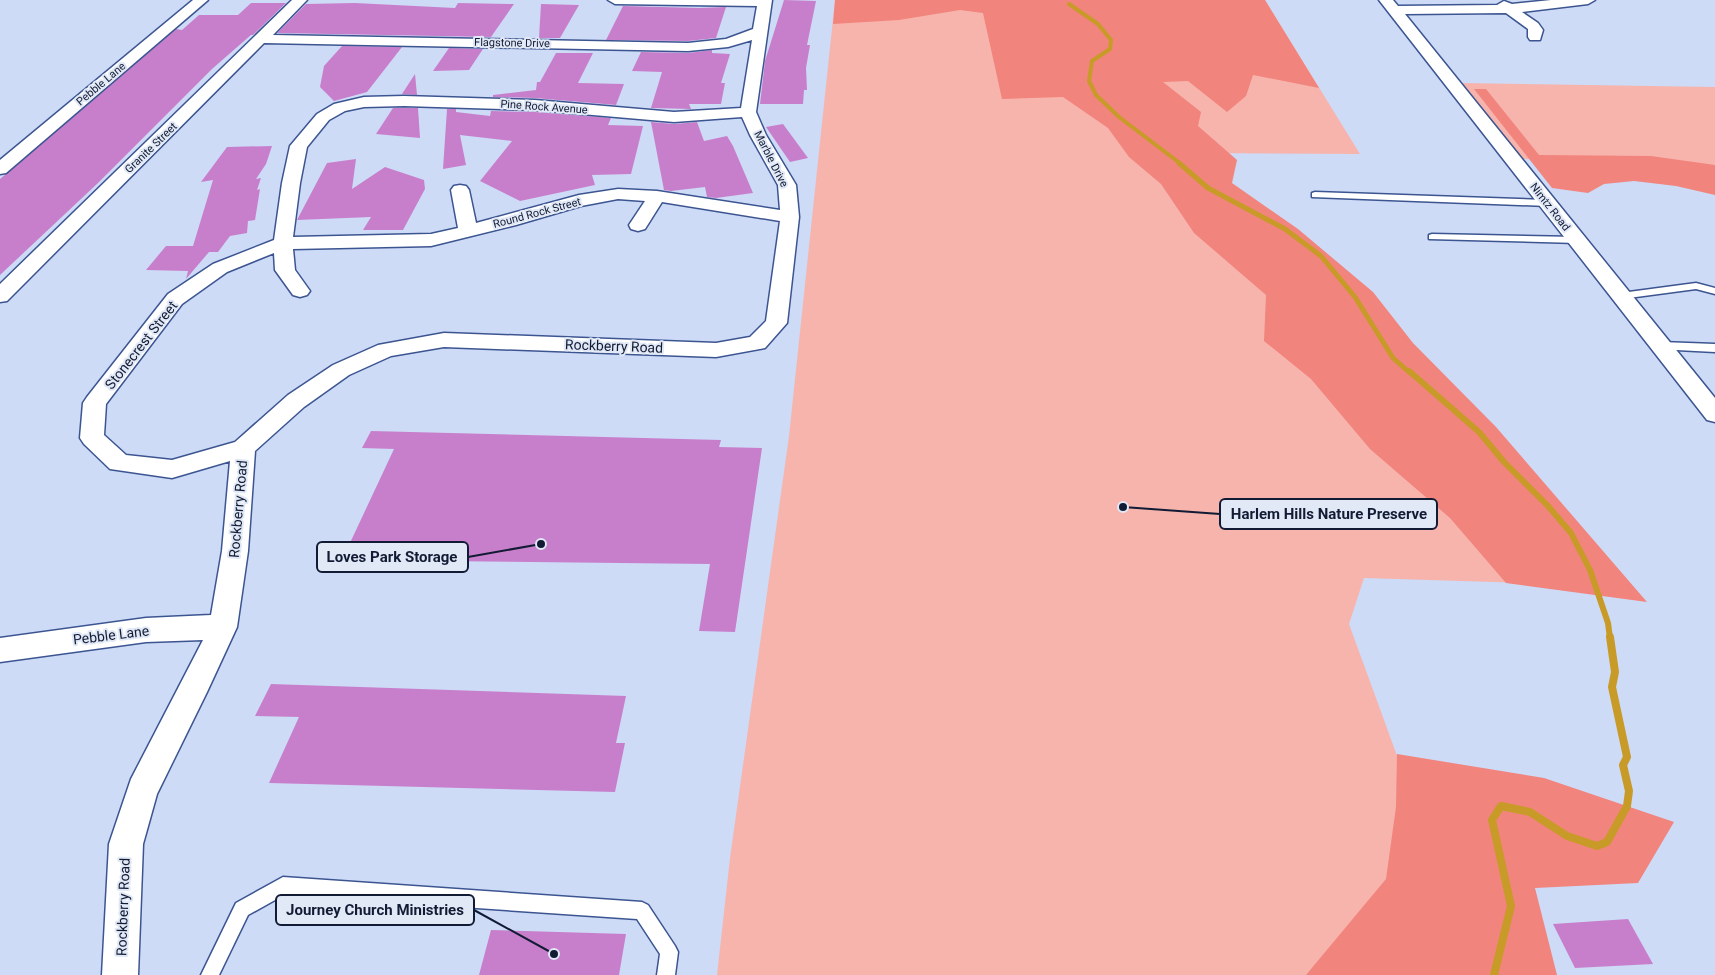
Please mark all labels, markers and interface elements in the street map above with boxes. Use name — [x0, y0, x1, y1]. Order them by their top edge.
street label: Flagstone Drive — [474, 36, 550, 50]
street label: Pebble Lane — [74, 60, 128, 108]
street label: Pine Rock Avenue — [500, 97, 588, 117]
street label: Granite Street — [122, 120, 180, 176]
street label: Marble Drive — [751, 129, 791, 189]
street label: Nimtz Road — [1527, 180, 1573, 234]
street label: Round Rock Street — [492, 195, 583, 231]
street label: Stonecrest Street — [102, 297, 181, 392]
street label: Rockberry Road — [565, 336, 663, 356]
street label: Rockberry Road — [226, 459, 250, 559]
callout: Harlem Hills Nature Preserve — [1220, 499, 1437, 529]
text: Harlem Hills Nature Preserve — [1231, 505, 1427, 523]
callout: Loves Park Storage — [317, 542, 468, 572]
text: Loves Park Storage — [327, 548, 457, 566]
street label: Pebble Lane — [72, 622, 150, 648]
street label: Rockberry Road — [113, 858, 133, 956]
callout: Journey Church Ministries — [276, 895, 474, 925]
text: Journey Church Ministries — [286, 901, 464, 919]

